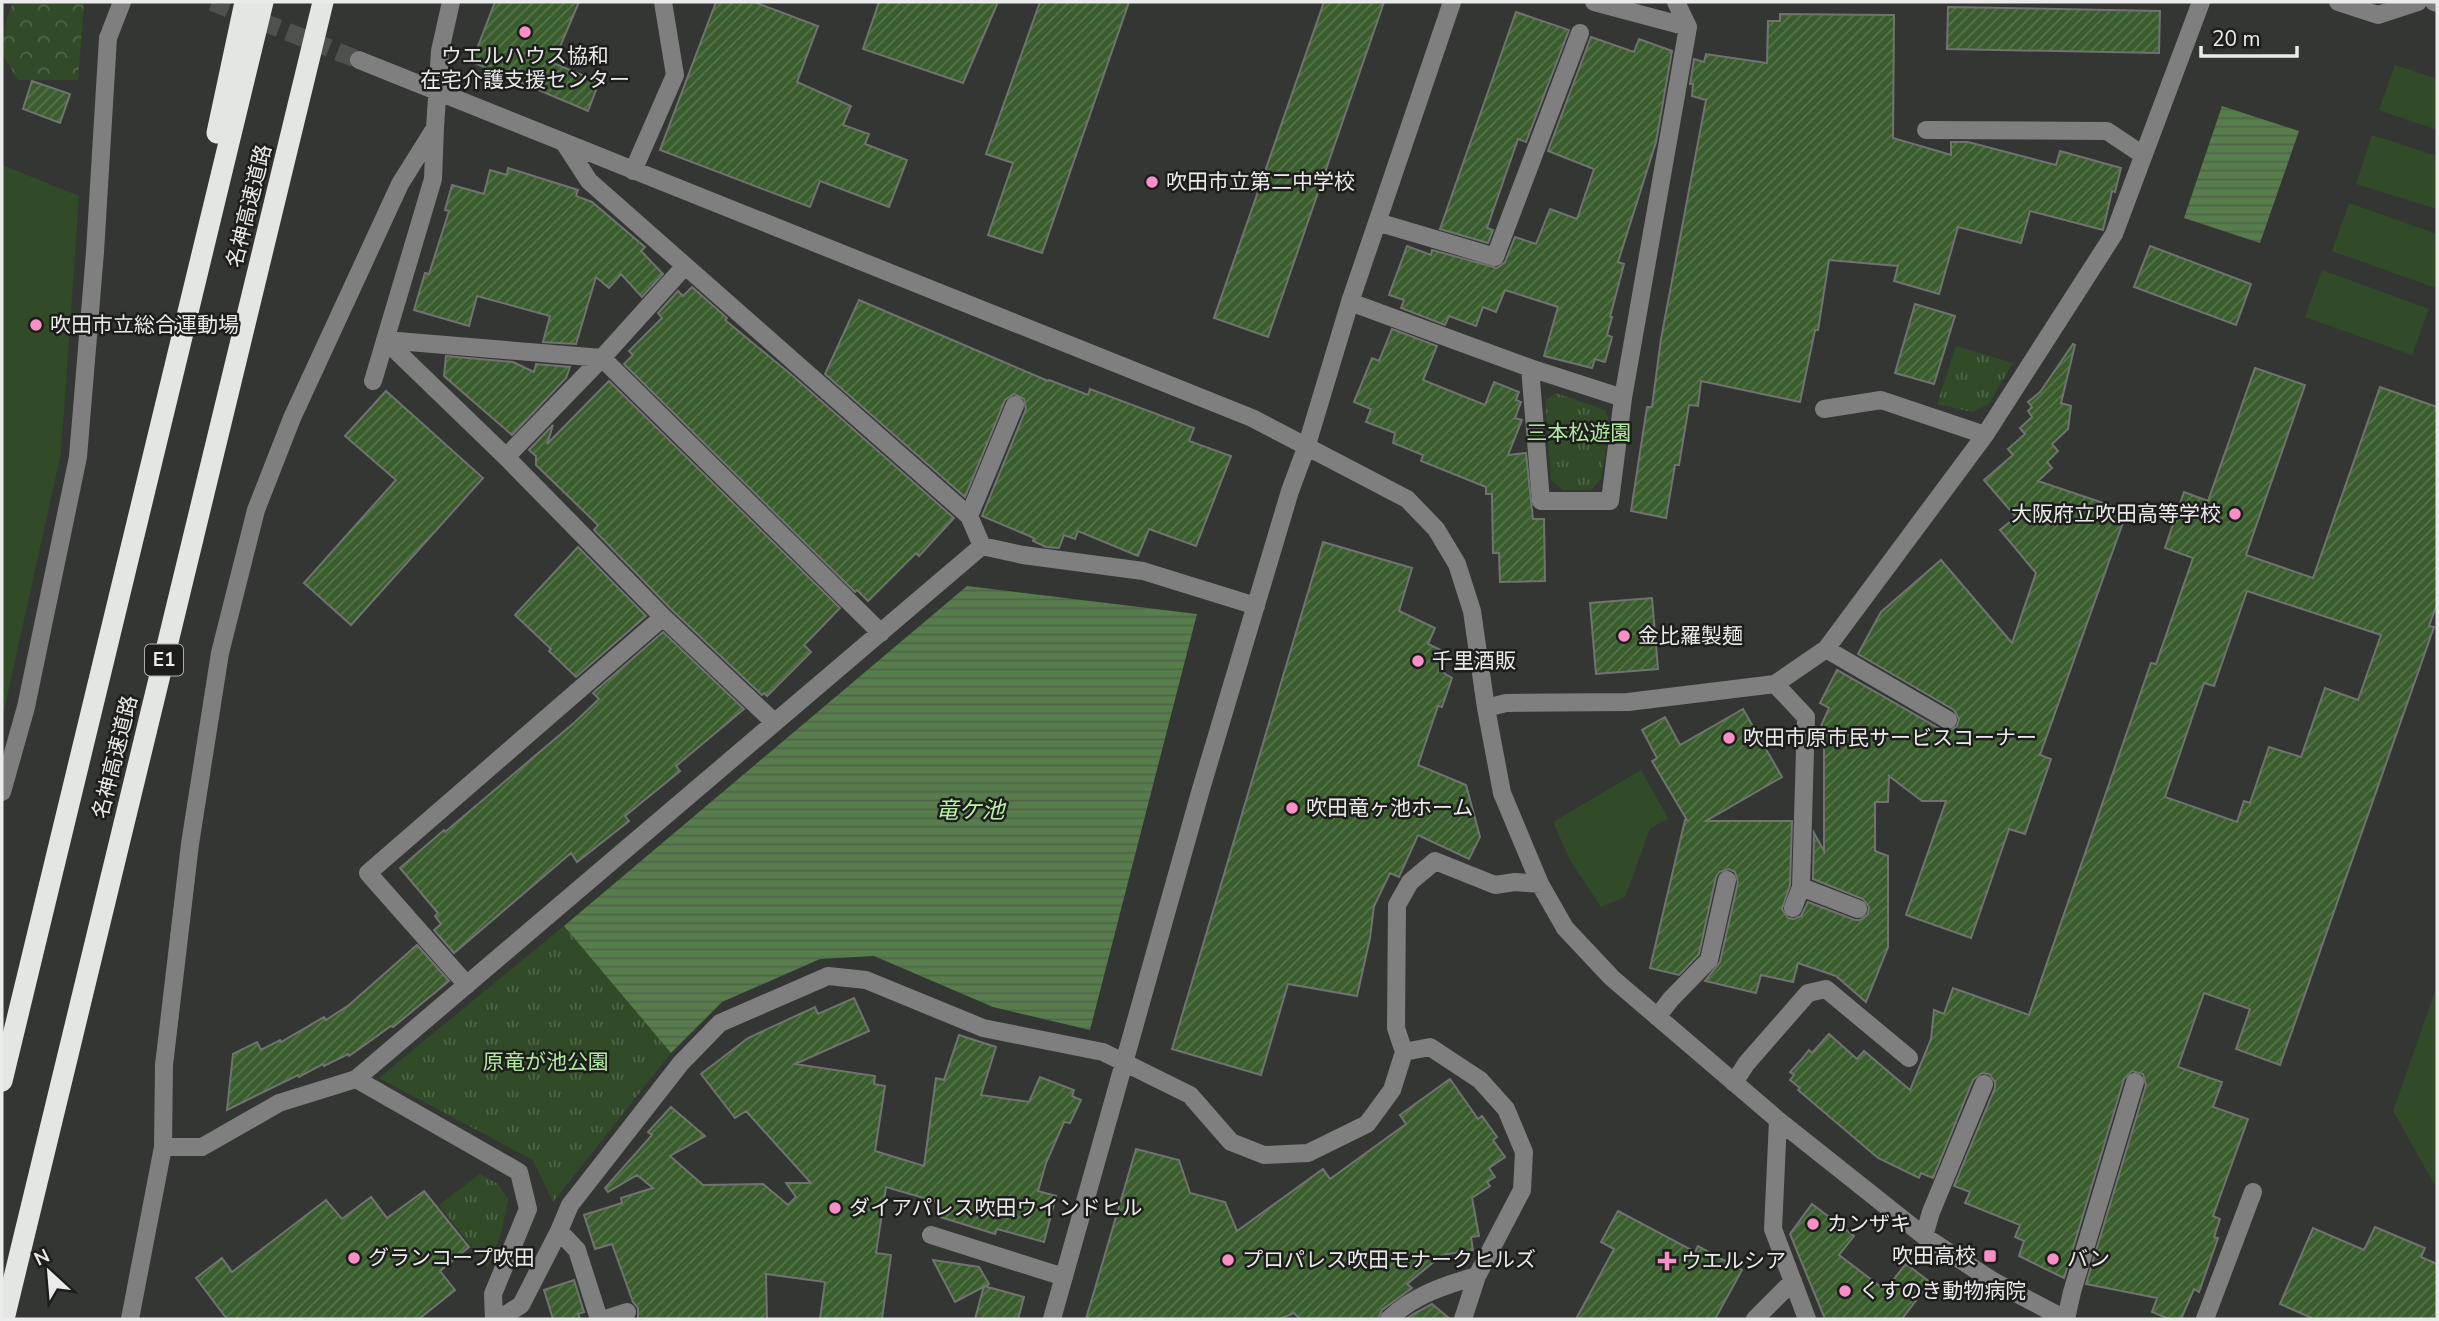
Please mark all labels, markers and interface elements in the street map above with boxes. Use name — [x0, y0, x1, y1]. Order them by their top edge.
scale bar — [2201, 14, 2297, 58]
marker: ウエルハウス協和 在宅介護支援センター — [517, 24, 533, 40]
text: 20 m — [2212, 25, 2261, 53]
place label: ウエルハウス協和 在宅介護支援センター — [420, 42, 630, 94]
street label: 名神高速道路 — [220, 141, 278, 271]
place label: 吹田市立第二中学校 — [1166, 168, 1355, 196]
marker: 吹田市立第二中学校 — [1144, 174, 1160, 190]
place label: 吹田市立総合運動場 — [50, 311, 239, 339]
marker: 吹田市立総合運動場 — [28, 317, 44, 333]
park label: 三本松遊園 — [1527, 419, 1632, 447]
place label: 大阪府立吹田高等学校 — [2011, 500, 2221, 528]
marker: 大阪府立吹田高等学校 — [2227, 506, 2243, 522]
place label: 金比羅製麺 — [1638, 622, 1743, 650]
marker: 金比羅製麺 — [1616, 628, 1632, 644]
road number: E1 — [145, 645, 183, 676]
place label: 千里酒販 — [1432, 647, 1516, 675]
marker: 千里酒販 — [1410, 653, 1426, 669]
street label: 名神高速道路 — [86, 692, 144, 822]
place label: 吹田市原市民サービスコーナー — [1743, 724, 2037, 752]
marker: 吹田市原市民サービスコーナー — [1721, 730, 1737, 746]
place label: 吹田竜ヶ池ホーム — [1306, 794, 1473, 822]
water label: 竜ケ池 — [936, 795, 1007, 826]
marker: 吹田竜ヶ池ホーム — [1284, 800, 1300, 816]
park label: 原竜が池公園 — [483, 1048, 609, 1076]
place label: ダイアパレス吹田ウインドヒル — [849, 1194, 1143, 1222]
marker: ダイアパレス吹田ウインドヒル — [827, 1200, 843, 1216]
place label: カンザキ — [1827, 1210, 1911, 1238]
marker: カンザキ — [1805, 1216, 1821, 1232]
north arrow — [14, 1237, 84, 1307]
place label: 吹田高校 — [1892, 1242, 1976, 1270]
text: N — [30, 1243, 54, 1272]
place label: グランコープ吹田 — [368, 1244, 535, 1272]
place label: バン — [2067, 1245, 2110, 1273]
place label: プロパレス吹田モナークヒルズ — [1242, 1246, 1536, 1274]
place label: ウエルシア — [1681, 1247, 1786, 1275]
marker: 吹田高校 — [1982, 1248, 1998, 1264]
marker: グランコープ吹田 — [346, 1250, 362, 1266]
marker: バン — [2045, 1251, 2061, 1267]
marker: プロパレス吹田モナークヒルズ — [1220, 1252, 1236, 1268]
marker: ウエルシア — [1659, 1253, 1675, 1269]
place label: くすのき動物病院 — [1859, 1277, 2026, 1305]
marker: くすのき動物病院 — [1837, 1283, 1853, 1299]

